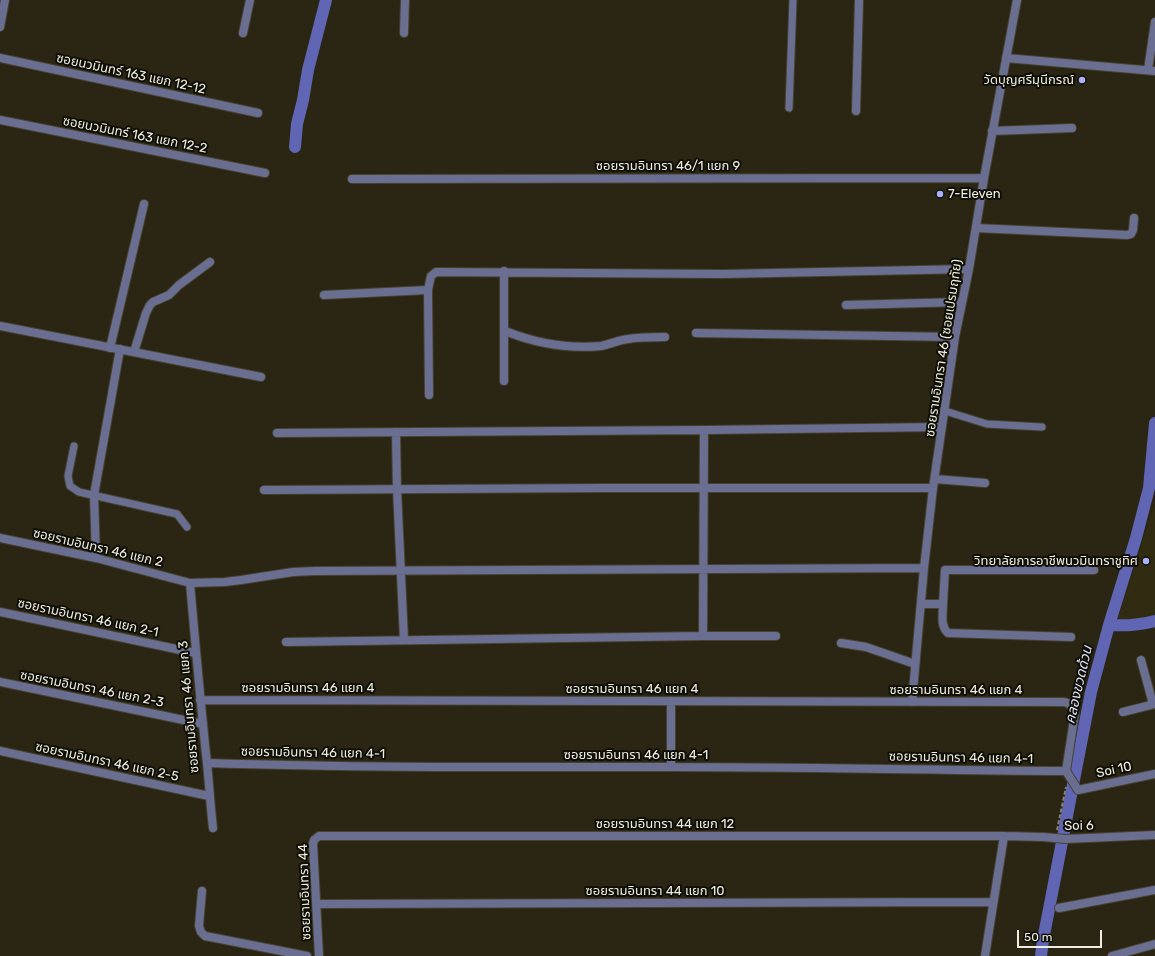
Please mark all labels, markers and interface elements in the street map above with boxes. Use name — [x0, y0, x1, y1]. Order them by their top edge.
street label: ซอยนวมินทร์ 163 แยก 12-12 — [55, 51, 207, 97]
place label: วัดบุญศรีมุนีกรณ์ — [984, 72, 1074, 88]
marker: วัดบุญศรีมุนีกรณ์ — [1077, 75, 1087, 85]
street label: ซอยนวมินทร์ 163 แยก 12-2 — [62, 113, 208, 157]
street label: ซอยรามอินทรา 46/1 แยก 9 — [596, 158, 740, 174]
place label: 7-Eleven — [948, 186, 1001, 202]
marker: 7-Eleven — [935, 189, 945, 199]
street label: ซอยรามอินทรา 46 (ซอยเปรมฤทัย) — [922, 258, 966, 438]
street label: ซอยรามอินทรา 46 แยก 2 — [32, 525, 164, 571]
place label: วิทยาลัยการอาชีพนวมินทราชูทิศ — [974, 553, 1138, 569]
marker: วิทยาลัยการอาชีพนวมินทราชูทิศ — [1141, 556, 1151, 566]
street label: ซอยรามอินทรา 46 แยก 2-1 — [16, 595, 160, 641]
street label: ซอยรามอินทรา 46 แยก 3 — [175, 640, 203, 774]
water label: คลองขวดด้วน — [1062, 644, 1096, 726]
street label: ซอยรามอินทรา 46 แยก 2-3 — [19, 667, 165, 711]
street label: ซอยรามอินทรา 46 แยก 4 — [241, 680, 375, 696]
street label: ซอยรามอินทรา 46 แยก 4 — [565, 681, 699, 697]
street label: ซอยรามอินทรา 46 แยก 4 — [889, 682, 1023, 698]
street label: ซอยรามอินทรา 46 แยก 2-5 — [34, 739, 180, 785]
street label: ซอยรามอินทรา 46 แยก 4-1 — [241, 744, 385, 762]
street label: ซอยรามอินทรา 46 แยก 4-1 — [564, 747, 708, 763]
street label: ซอยรามอินทรา 46 แยก 4-1 — [889, 749, 1033, 767]
street label: Soi 10 — [1095, 759, 1133, 781]
street label: ซอยรามอินทรา 44 แยก 12 — [596, 816, 734, 832]
street label: Soi 6 — [1064, 818, 1094, 834]
street label: ซอยรามอินทรา 44 — [296, 844, 314, 940]
street label: ซอยรามอินทรา 44 แยก 10 — [585, 883, 725, 899]
scale bar — [1019, 922, 1104, 948]
text: 50 m — [1024, 930, 1052, 944]

